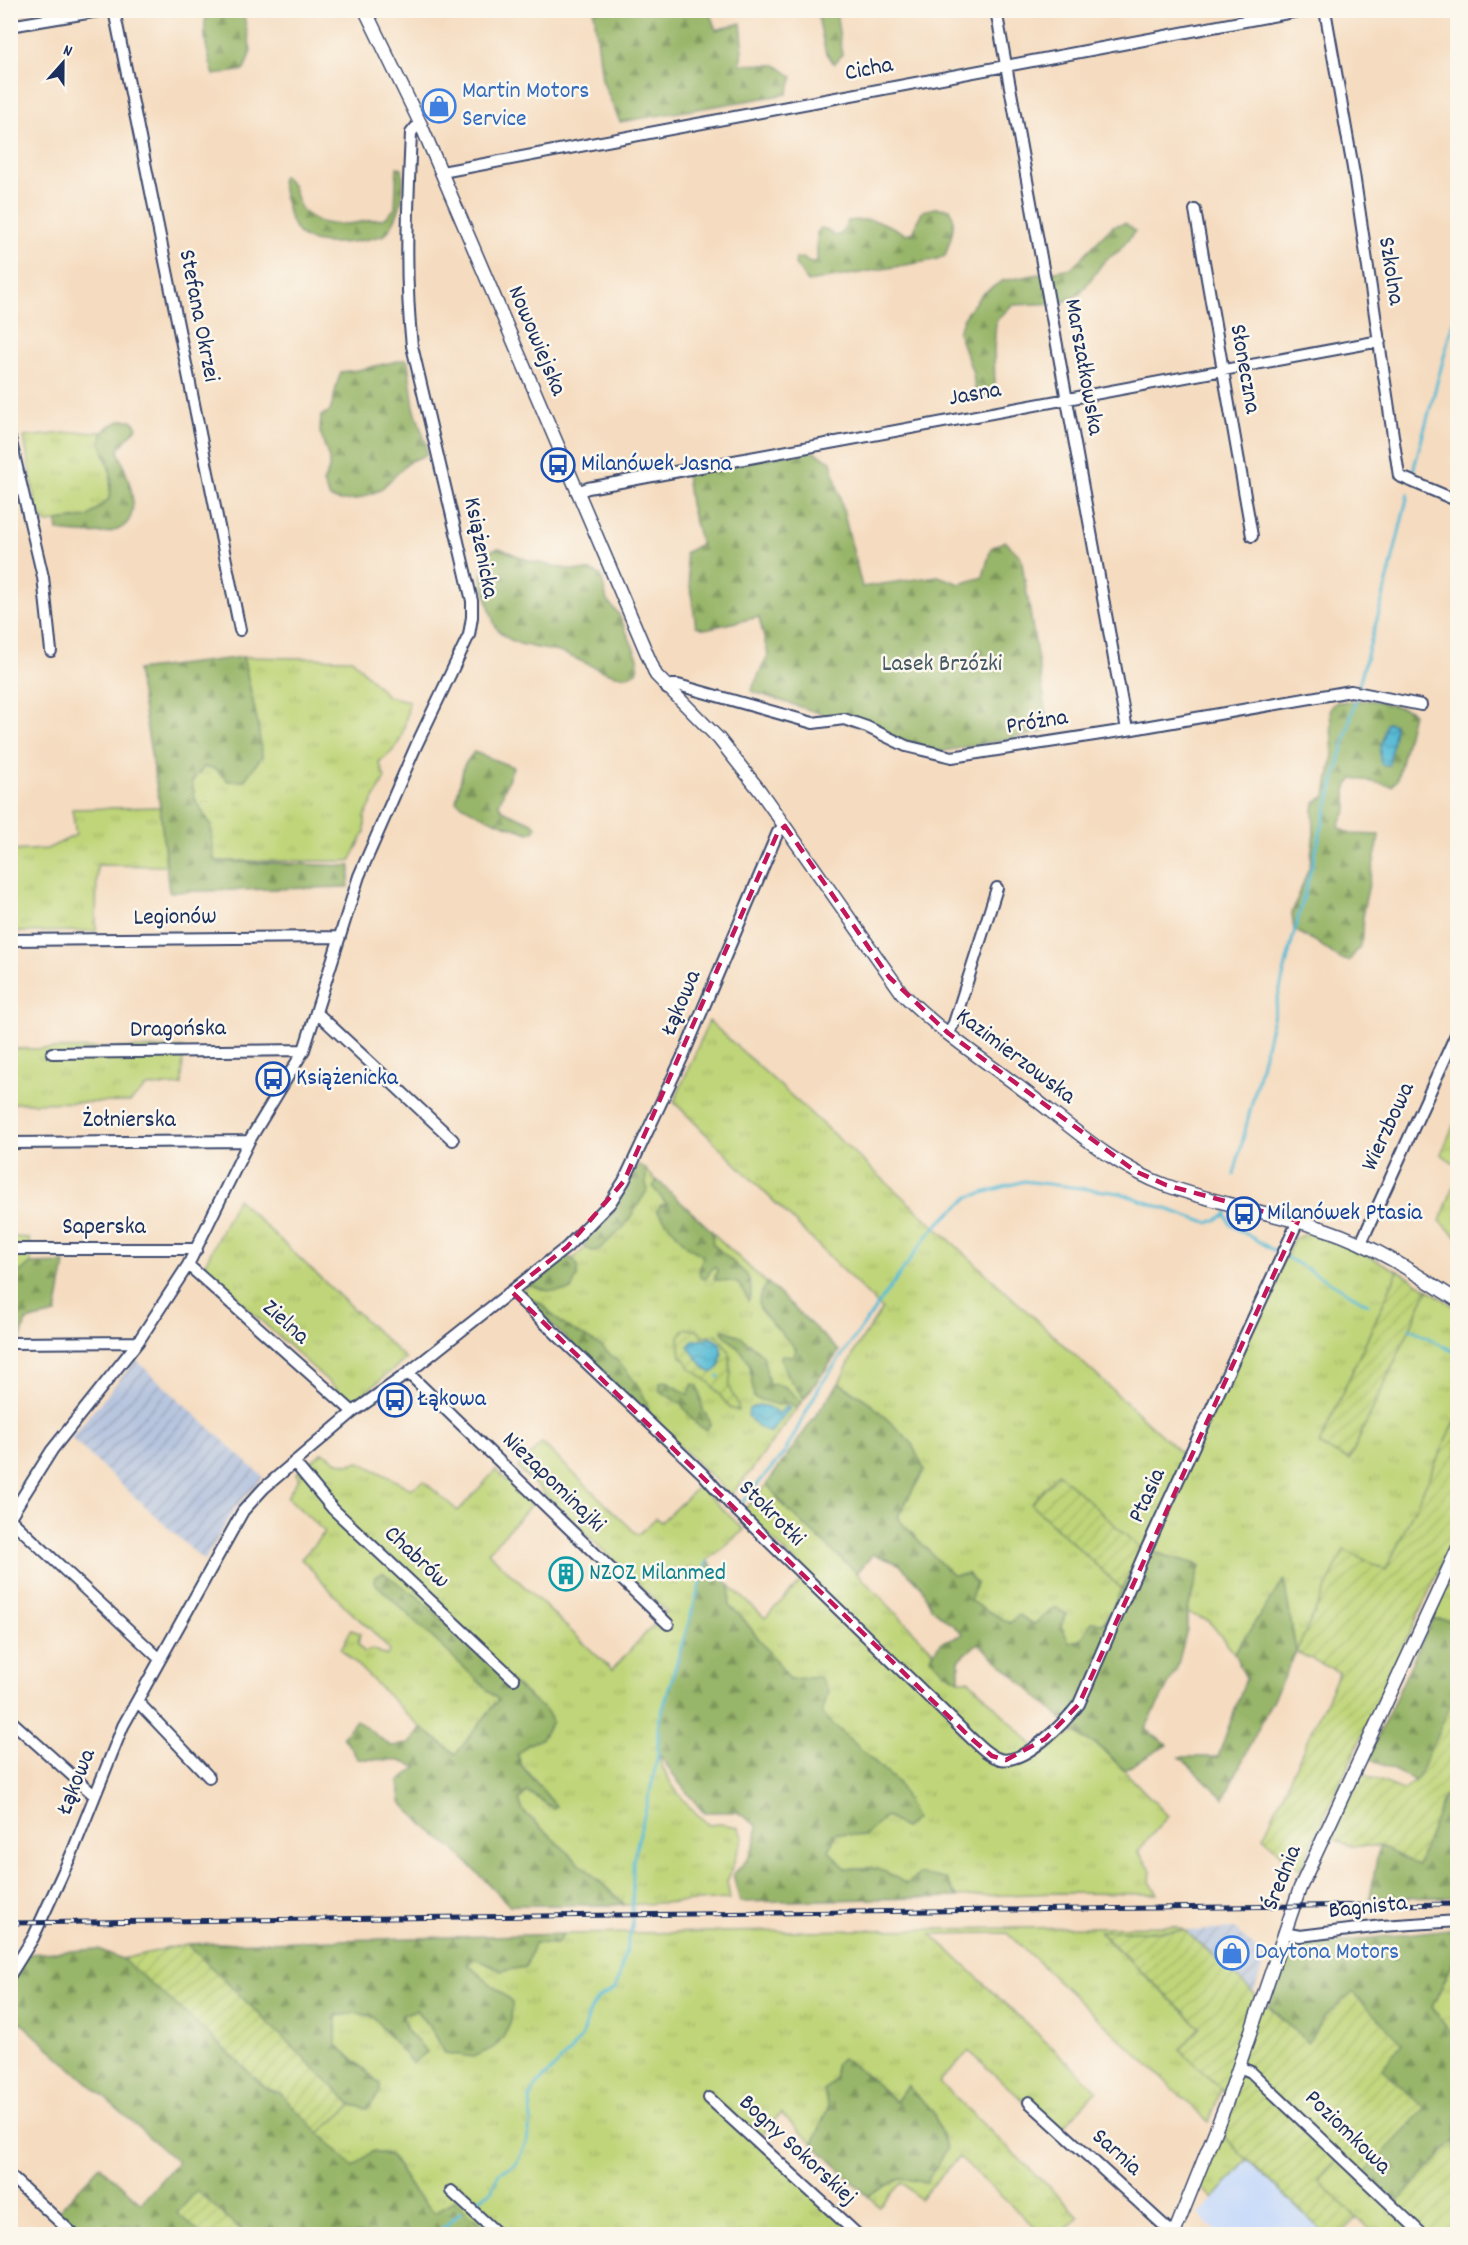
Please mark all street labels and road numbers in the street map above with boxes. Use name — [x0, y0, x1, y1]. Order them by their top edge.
street label: Cicha — [842, 49, 897, 91]
street label: Szkolna — [1368, 235, 1412, 308]
street label: Stefana Okrzei — [169, 247, 227, 385]
street label: Nowowiejska — [498, 281, 575, 402]
street label: Marszałkowska — [1054, 296, 1112, 439]
street label: Słoneczna — [1219, 322, 1269, 417]
street label: Jasna — [946, 374, 1004, 416]
street label: Książenicka — [454, 495, 507, 602]
street label: Próżna — [1004, 701, 1071, 745]
street label: Legionów — [133, 900, 217, 936]
street label: Łąkowa — [653, 964, 711, 1042]
street label: Kazimierzowska — [948, 1000, 1083, 1114]
street label: Dragońska — [130, 1012, 227, 1048]
street label: Wierzbowa — [1354, 1076, 1425, 1177]
street label: Żołnierska — [82, 1104, 177, 1138]
street label: Saperska — [62, 1211, 147, 1245]
street label: Zielna — [254, 1292, 317, 1354]
street label: Niezapominajki — [493, 1425, 613, 1541]
street label: Ptasia — [1121, 1462, 1176, 1529]
street label: Stokrotki — [730, 1473, 812, 1555]
street label: Chabrów — [375, 1518, 457, 1598]
street label: Łąkowa — [48, 1743, 106, 1821]
street label: Średnia — [1255, 1840, 1312, 1916]
street label: Bagnista — [1327, 1887, 1410, 1929]
street label: Poziomkowa — [1296, 2083, 1399, 2184]
street label: Bogny Sokorskiej — [730, 2087, 864, 2215]
street label: Sarnia — [1083, 2121, 1149, 2185]

